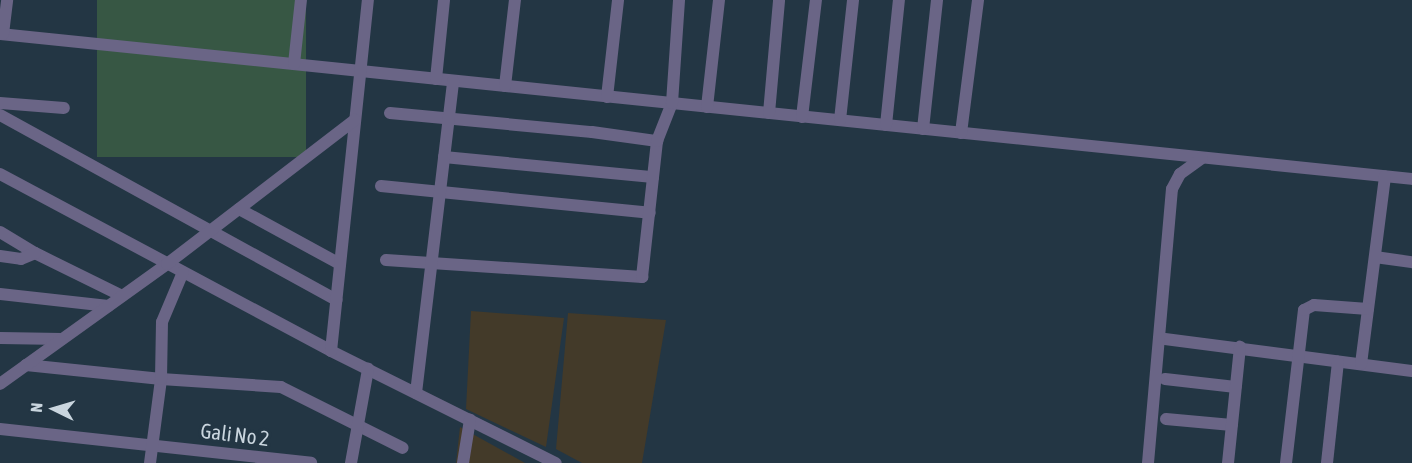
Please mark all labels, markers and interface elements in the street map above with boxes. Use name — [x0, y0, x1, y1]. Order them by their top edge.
north arrow — [24, 379, 84, 439]
text: N — [27, 402, 45, 413]
street label: Gali No 2 — [199, 417, 271, 451]

